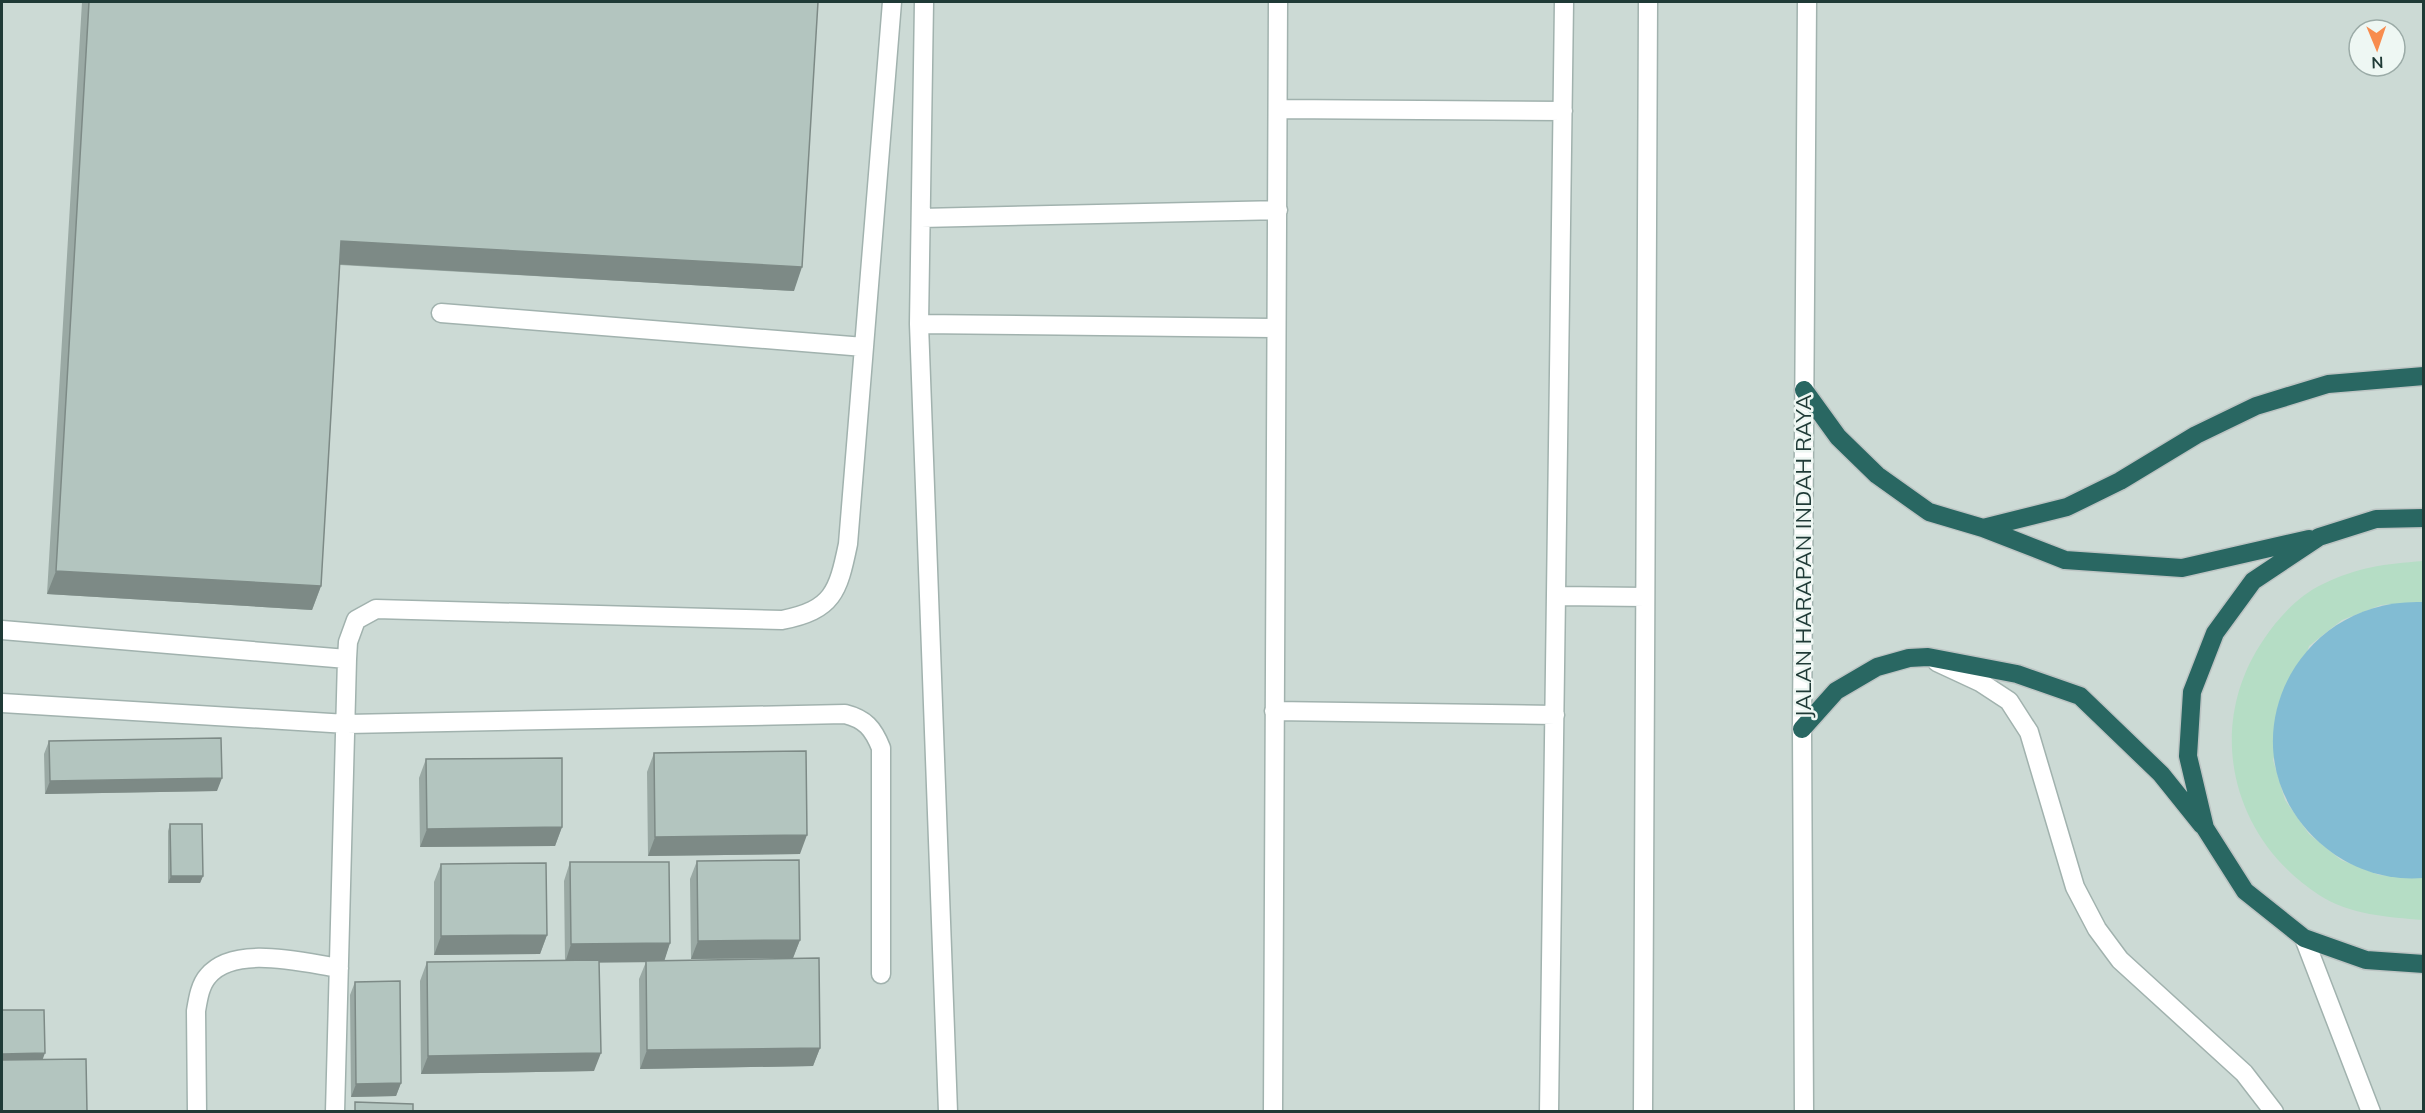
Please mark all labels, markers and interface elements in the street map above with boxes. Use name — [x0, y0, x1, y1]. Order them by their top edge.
north arrow — [2347, 18, 2407, 78]
text: N — [2371, 53, 2384, 73]
street label: JALAN HARAPAN INDAH RAYA — [1789, 394, 1817, 718]

